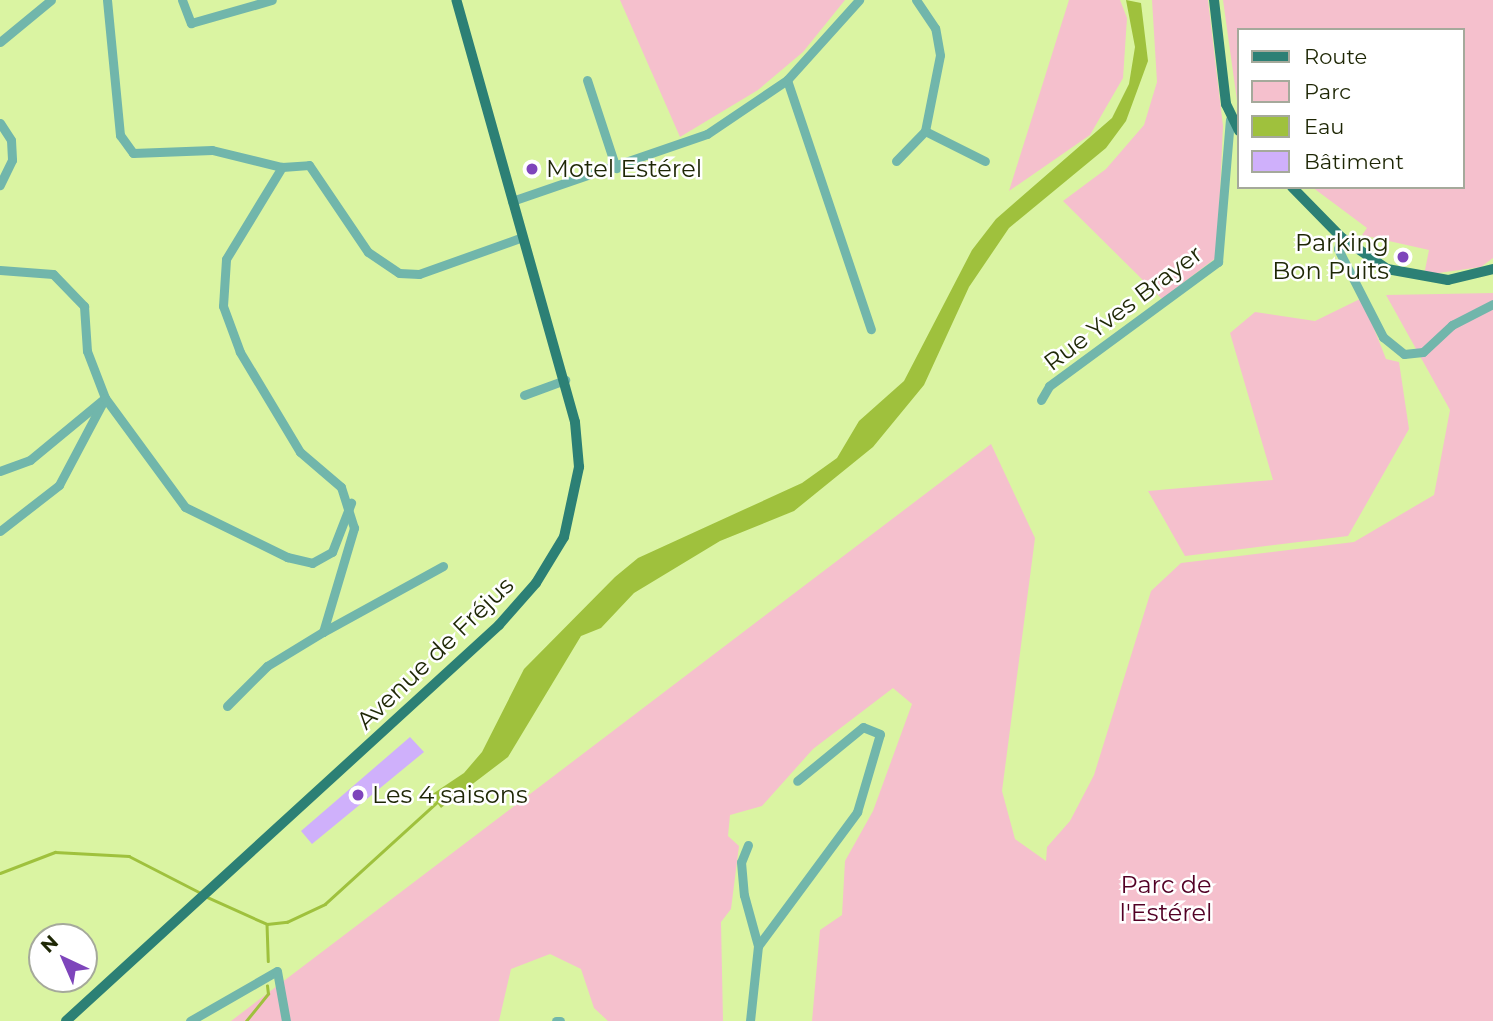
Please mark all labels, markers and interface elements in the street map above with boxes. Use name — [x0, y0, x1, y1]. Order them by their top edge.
legend — [1238, 28, 1465, 189]
text: Route — [1304, 44, 1367, 69]
text: Parc — [1304, 79, 1351, 104]
text: Eau — [1304, 114, 1344, 139]
text: Bâtiment — [1304, 149, 1404, 174]
place label: Motel Estérel — [546, 155, 702, 183]
marker: Motel Estérel — [524, 161, 540, 177]
place label: Parking Bon Puits — [1272, 229, 1389, 285]
street label: Rue Yves Brayer — [1038, 239, 1208, 377]
marker: Parking Bon Puits — [1395, 249, 1411, 265]
street label: Avenue de Fréjus — [351, 571, 519, 735]
place label: Les 4 saisons — [372, 781, 528, 809]
marker: Les 4 saisons — [350, 787, 366, 803]
park label: Parc de l'Estérel — [1120, 871, 1212, 927]
north arrow — [28, 923, 98, 993]
text: N — [36, 930, 63, 958]

